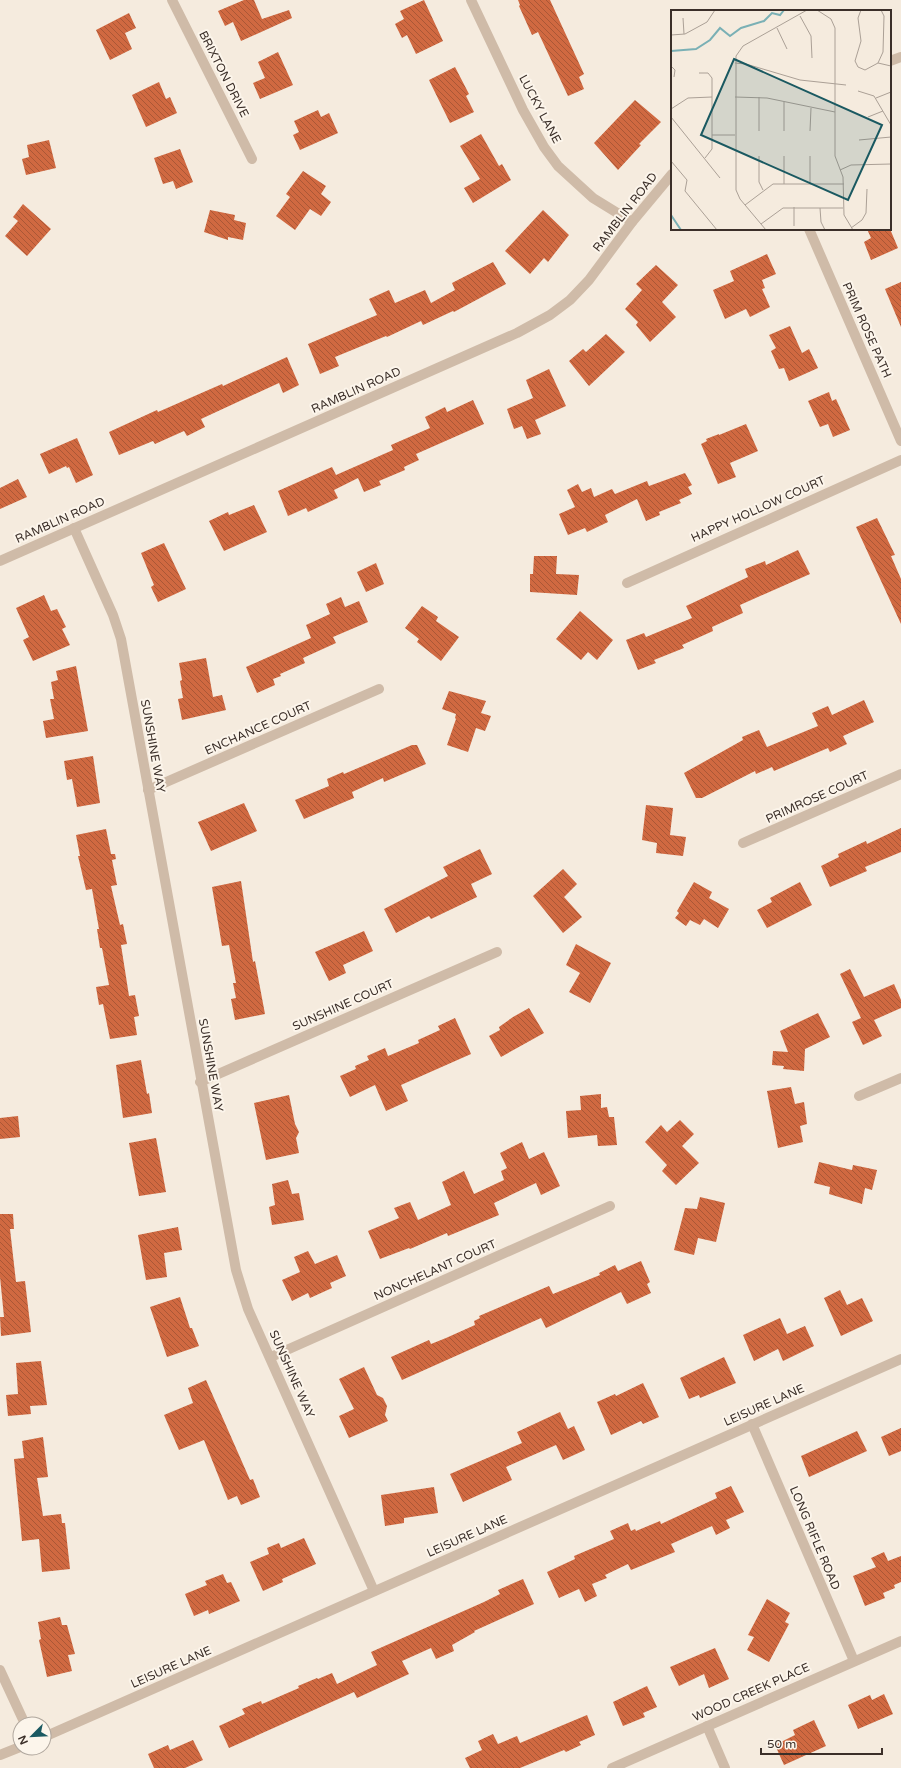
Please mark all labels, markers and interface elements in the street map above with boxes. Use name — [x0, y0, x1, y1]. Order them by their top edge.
inset map — [671, 10, 891, 230]
street label: BRIXTON DRIVE — [196, 28, 252, 120]
street label: LUCKY LANE — [516, 72, 564, 146]
street label: RAMBLIN ROAD — [590, 170, 660, 254]
street label: PRIM ROSE PATH — [840, 280, 894, 380]
street label: RAMBLIN ROAD — [309, 364, 403, 416]
street label: HAPPY HOLLOW COURT — [689, 473, 828, 545]
street label: RAMBLIN ROAD — [13, 494, 107, 546]
street label: SUNSHINE WAY — [138, 698, 168, 794]
street label: ENCHANCE COURT — [203, 698, 314, 758]
street label: PRIMROSE COURT — [764, 768, 871, 826]
street label: SUNSHINE COURT — [290, 976, 396, 1034]
street label: SUNSHINE WAY — [196, 1017, 226, 1113]
street label: NONCHELANT COURT — [372, 1236, 499, 1303]
street label: SUNSHINE WAY — [266, 1328, 318, 1420]
street label: LEISURE LANE — [722, 1381, 807, 1429]
street label: LONG RIFLE ROAD — [787, 1484, 843, 1592]
street label: LEISURE LANE — [425, 1512, 510, 1560]
street label: LEISURE LANE — [129, 1643, 214, 1691]
street label: WOOD CREEK PLACE — [690, 1660, 812, 1724]
north arrow — [12, 1716, 52, 1756]
scale bar — [761, 1730, 882, 1756]
text: N — [16, 1733, 31, 1747]
text: 50 m — [767, 1737, 796, 1751]

